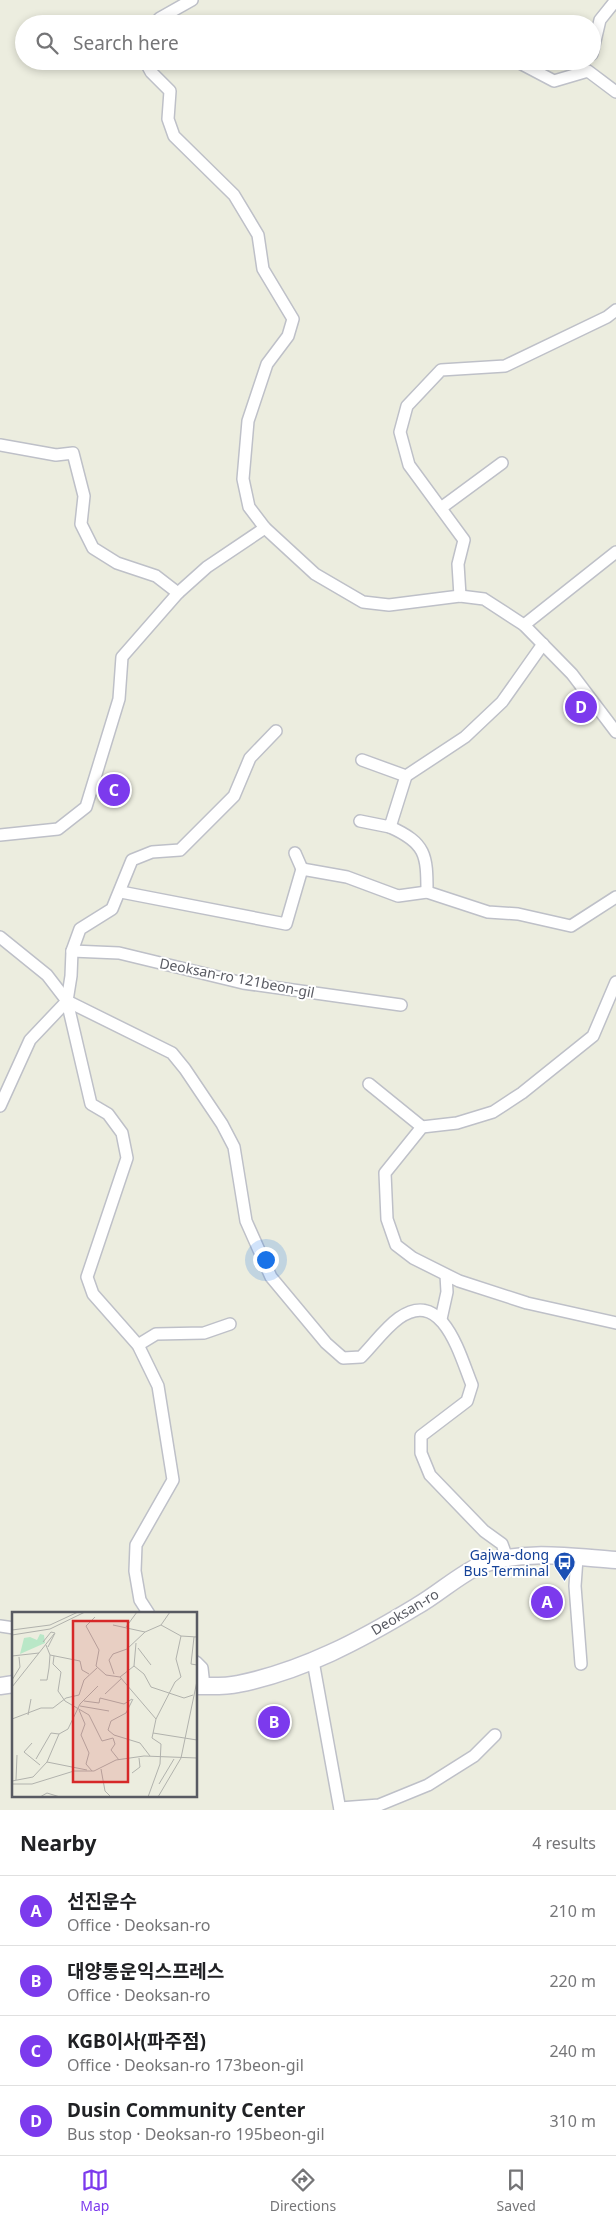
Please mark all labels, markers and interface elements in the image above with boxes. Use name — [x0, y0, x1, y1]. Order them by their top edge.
search box — [15, 15, 601, 70]
icon: search — [33, 29, 61, 57]
text: Search here — [73, 30, 179, 56]
pin: D — [565, 688, 597, 726]
pin: C — [98, 771, 130, 809]
street label: Deoksan-ro 121beon-gil — [158, 953, 316, 1002]
your location — [253, 1247, 279, 1273]
place label: Gajwa-dong Bus Terminal — [464, 1545, 549, 1580]
bus stop icon: Gajwa-dong Bus Terminal — [553, 1551, 577, 1582]
pin: A — [531, 1583, 563, 1621]
street label: Deoksan-ro — [367, 1584, 442, 1639]
inset map — [12, 1612, 198, 1798]
pin: B — [258, 1703, 290, 1741]
text: Nearby — [20, 1829, 96, 1857]
text: 4 results — [532, 1832, 596, 1854]
text: 선진운수 — [67, 1888, 137, 1914]
text: A — [30, 1900, 42, 1922]
text: 210 m — [549, 1900, 596, 1922]
text: Office · Deoksan-ro — [67, 1914, 211, 1936]
text: 대양통운익스프레스 — [67, 1958, 224, 1984]
text: B — [31, 1970, 41, 1992]
text: 220 m — [549, 1970, 596, 1992]
text: Office · Deoksan-ro — [67, 1984, 211, 2006]
text: KGB이사(파주점) — [67, 2028, 206, 2054]
text: C — [31, 2040, 41, 2062]
text: 240 m — [549, 2040, 596, 2062]
text: Office · Deoksan-ro 173beon-gil — [67, 2054, 304, 2076]
text: Dusin Community Center — [67, 2097, 305, 2123]
text: D — [30, 2110, 42, 2132]
text: 310 m — [549, 2110, 596, 2132]
text: Bus stop · Deoksan-ro 195beon-gil — [67, 2123, 325, 2145]
tab: Map — [80, 2166, 109, 2215]
tab: Directions — [270, 2166, 336, 2215]
tab: Saved — [497, 2166, 536, 2215]

